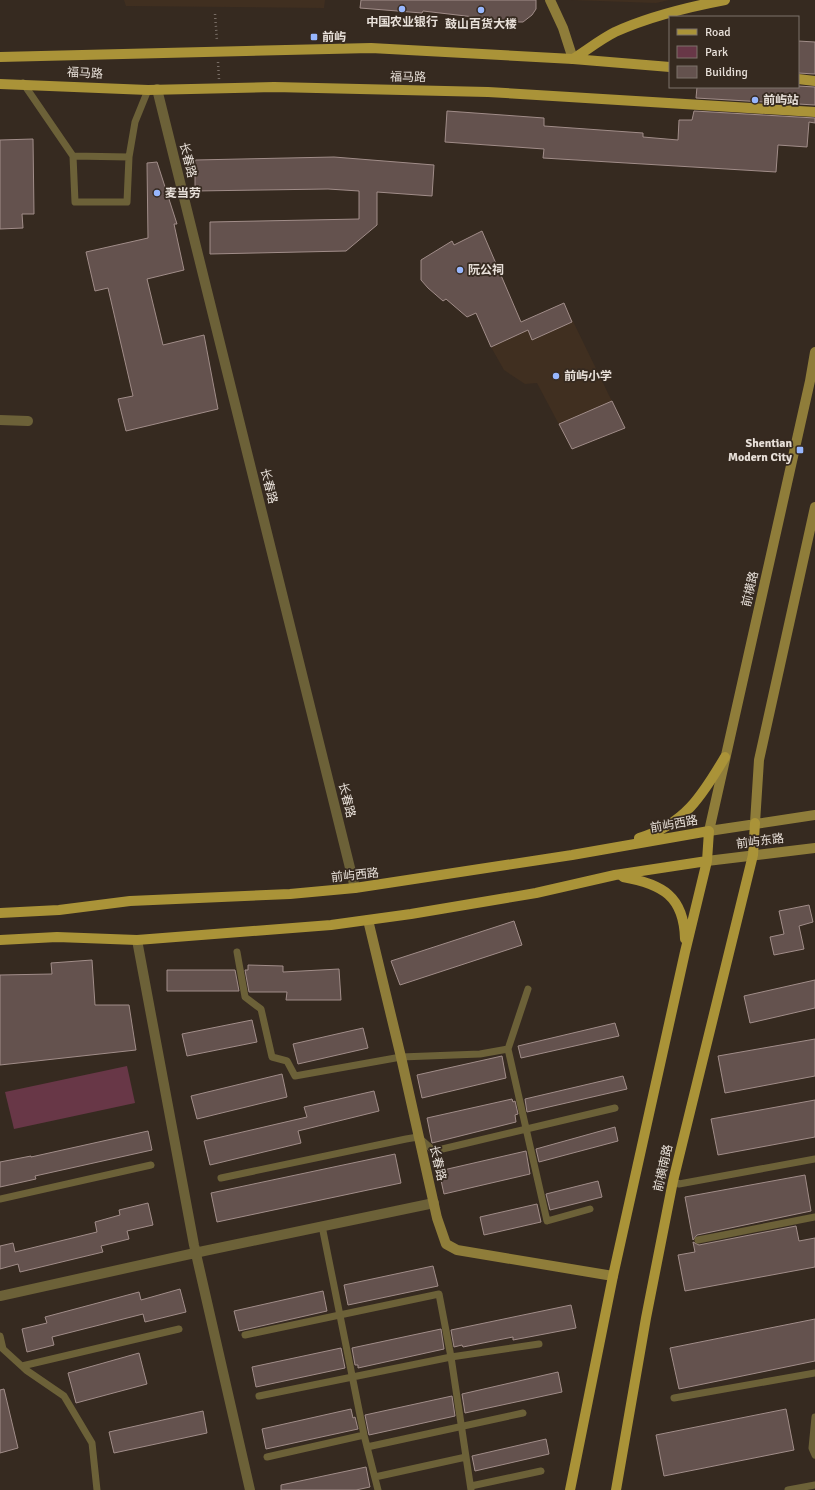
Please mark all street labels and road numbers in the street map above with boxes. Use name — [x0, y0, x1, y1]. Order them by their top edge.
street label: 福马路 — [67, 65, 103, 82]
street label: 福马路 — [390, 70, 426, 85]
street label: 长春路 — [176, 141, 199, 179]
street label: 长春路 — [257, 467, 280, 505]
street label: 前横路 — [739, 570, 762, 608]
street label: 长春路 — [335, 781, 358, 819]
street label: 前屿西路 — [649, 813, 699, 836]
street label: 前屿东路 — [735, 831, 785, 852]
street label: 前屿西路 — [330, 866, 380, 885]
street label: 前横南路 — [651, 1143, 676, 1193]
street label: 长春路 — [426, 1144, 449, 1182]

